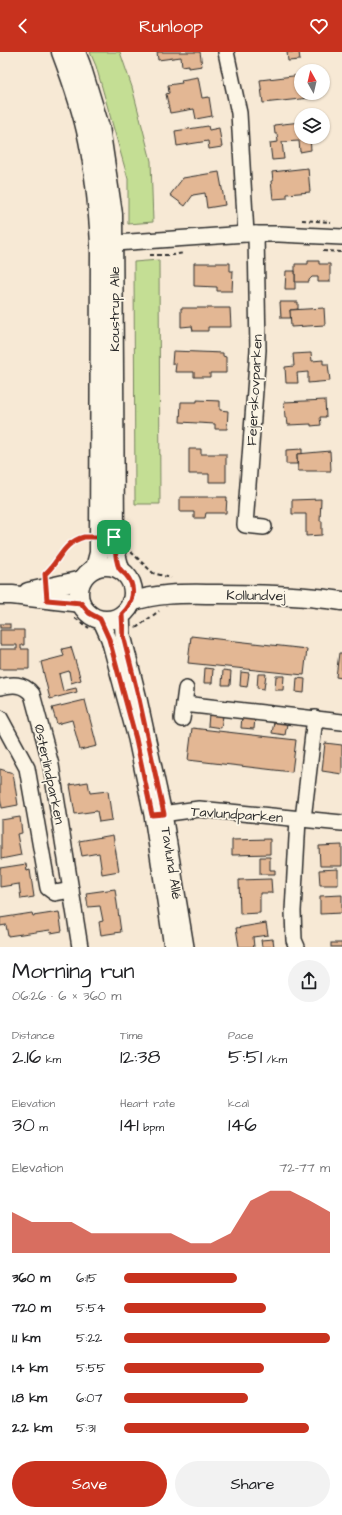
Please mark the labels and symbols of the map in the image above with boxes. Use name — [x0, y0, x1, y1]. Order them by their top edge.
north arrow — [294, 64, 330, 100]
street label: Koustrup Alle — [105, 266, 125, 352]
street label: Fejerskovparken — [242, 334, 268, 446]
pin — [97, 520, 131, 554]
street label: Kollundvej — [226, 585, 286, 607]
street label: Østerlindparken — [29, 722, 69, 826]
street label: Tavlundparken — [190, 802, 284, 828]
street label: Tavlund Allé — [155, 825, 187, 901]

